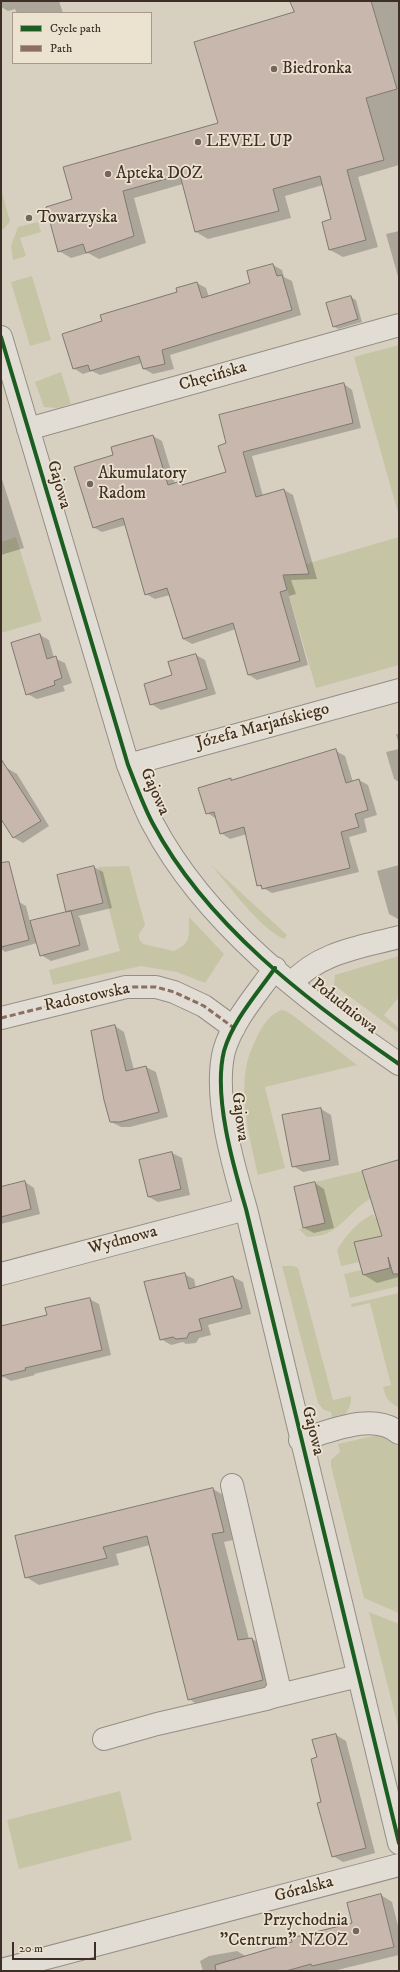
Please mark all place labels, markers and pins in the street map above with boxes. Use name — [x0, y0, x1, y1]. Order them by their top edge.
place label: Biedronka — [282, 59, 352, 79]
marker: Biedronka — [269, 64, 279, 74]
place label: LEVEL UP — [206, 132, 292, 152]
marker: LEVEL UP — [193, 137, 203, 147]
place label: Apteka DOZ — [116, 164, 203, 184]
marker: Apteka DOZ — [103, 169, 113, 179]
place label: Towarzyska — [37, 208, 117, 228]
marker: Towarzyska — [24, 213, 34, 223]
place label: Akumulatory Radom — [98, 464, 187, 504]
marker: Akumulatory Radom — [85, 479, 95, 489]
place label: Przychodnia "Centrum" NZOZ — [220, 1911, 348, 1951]
marker: Przychodnia "Centrum" NZOZ — [351, 1926, 361, 1936]

